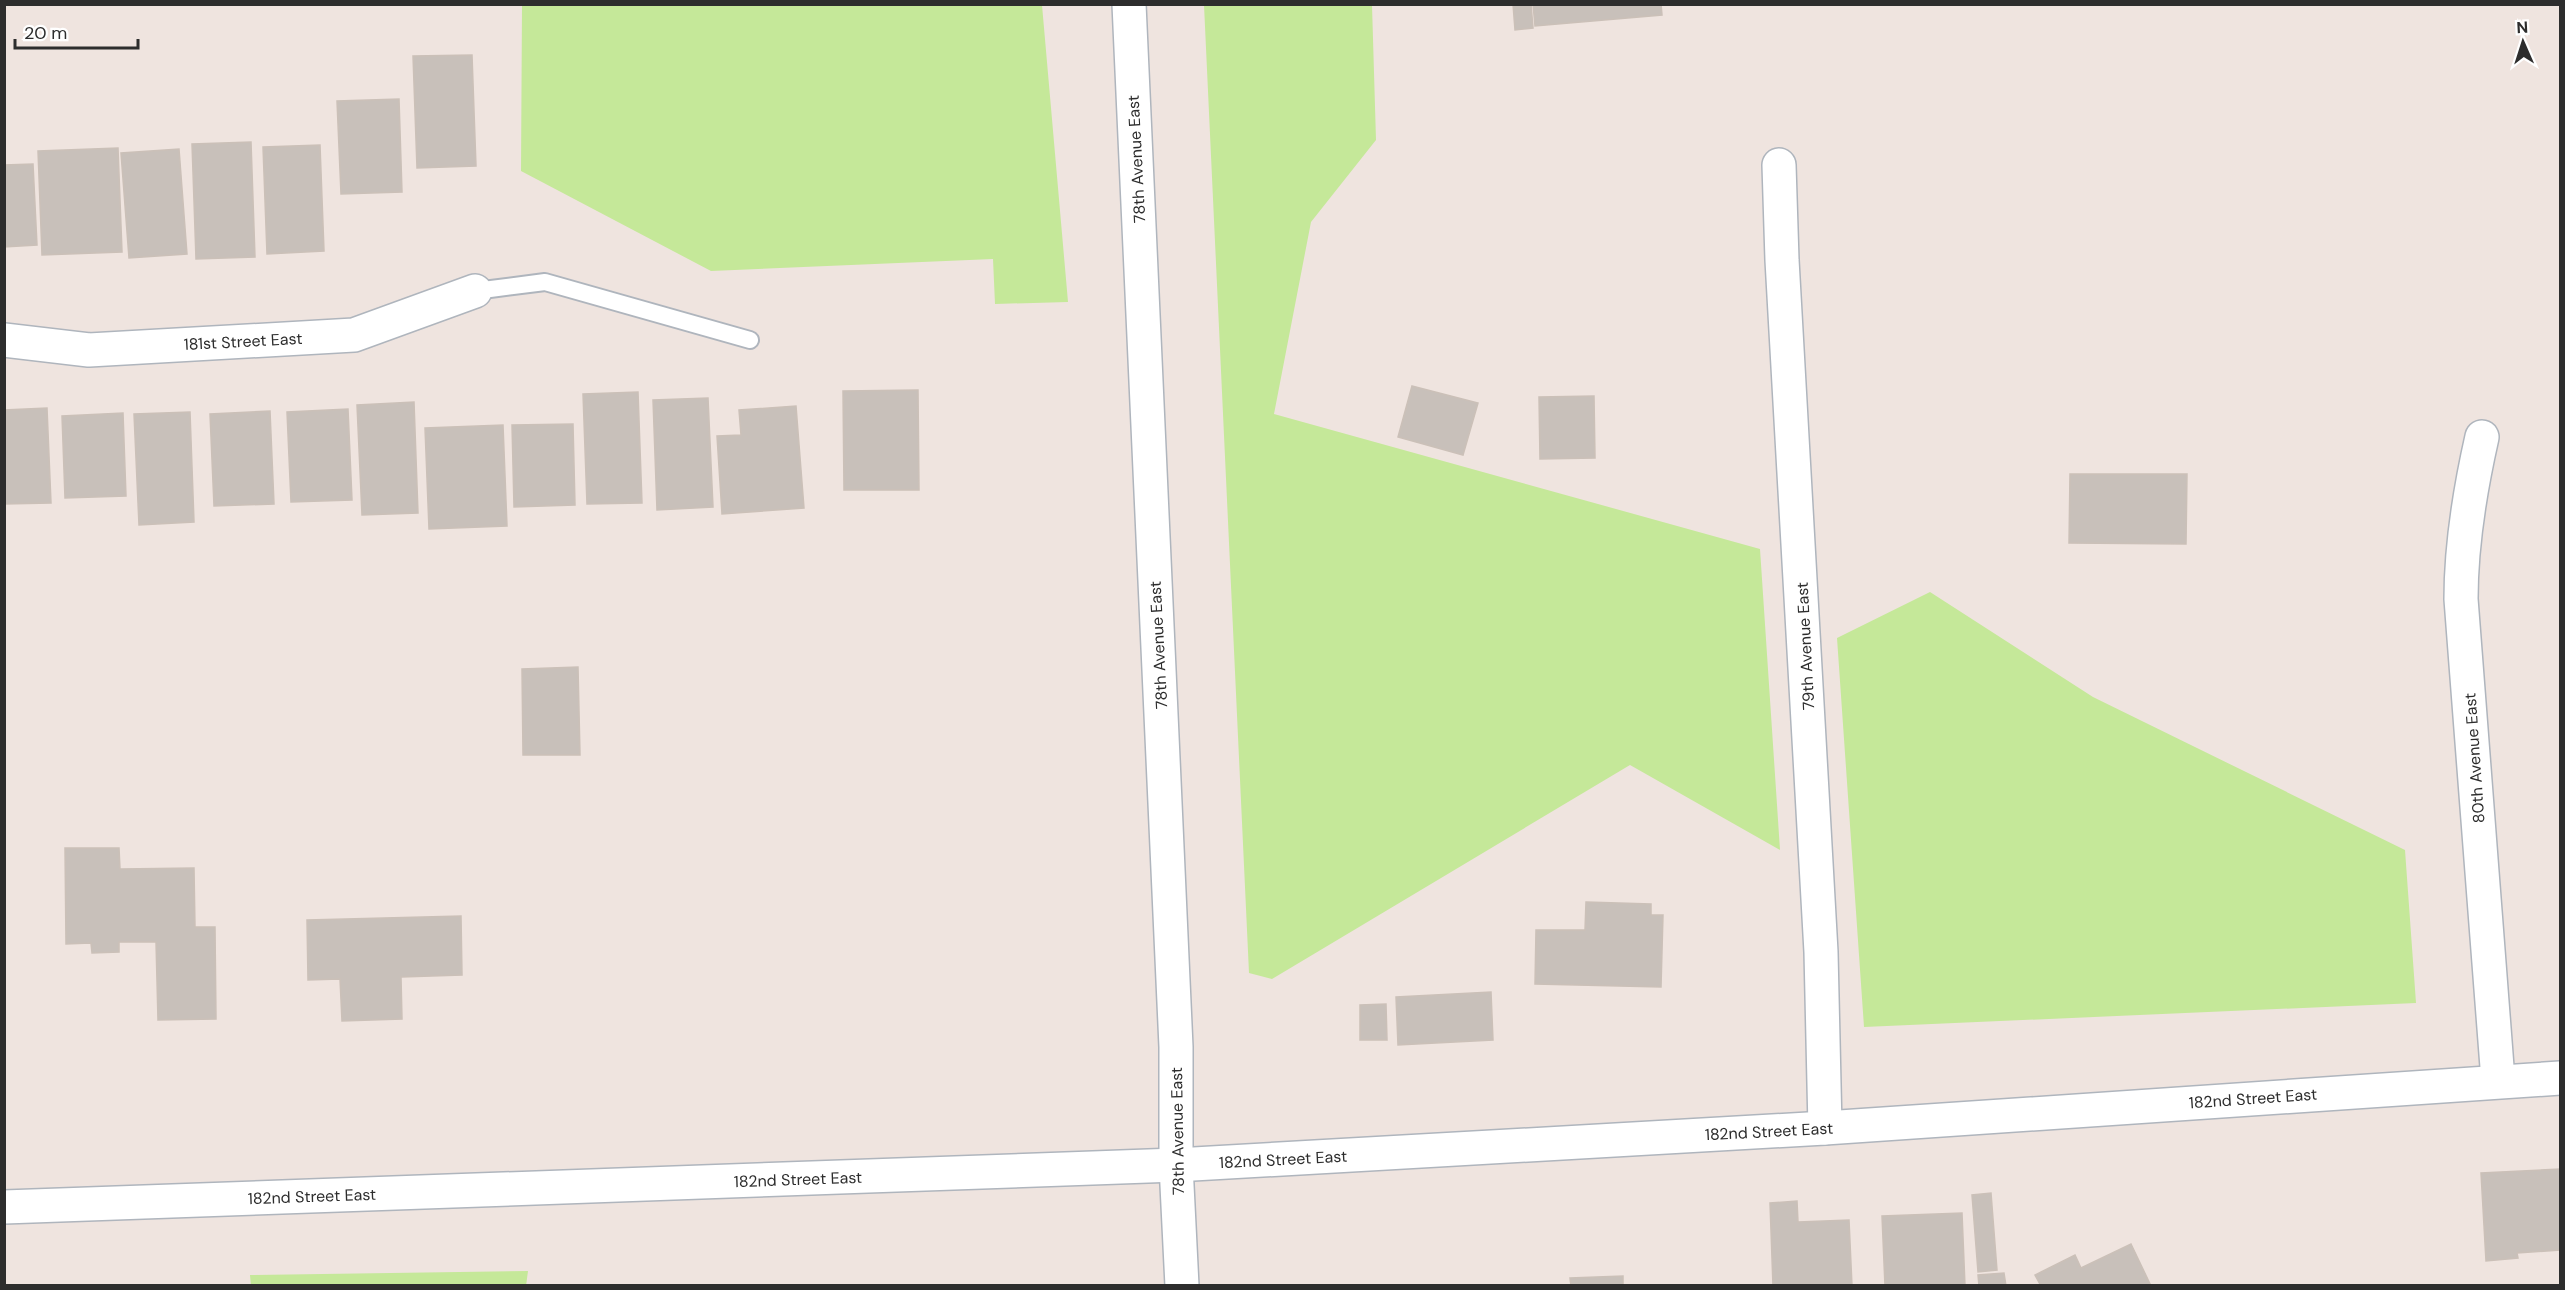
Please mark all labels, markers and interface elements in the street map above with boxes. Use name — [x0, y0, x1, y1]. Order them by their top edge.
scale bar — [15, 12, 138, 50]
north arrow — [2493, 12, 2553, 72]
text: N — [2516, 17, 2529, 38]
text: 20 m — [24, 21, 67, 45]
street label: 78th Avenue East — [1123, 94, 1150, 223]
street label: 181st Street East — [183, 328, 303, 355]
street label: 78th Avenue East — [1145, 580, 1172, 709]
street label: 79th Avenue East — [1792, 581, 1819, 711]
street label: 80th Avenue East — [2459, 692, 2490, 824]
street label: 78th Avenue East — [1166, 1067, 1189, 1195]
street label: 182nd Street East — [2188, 1084, 2318, 1113]
street label: 182nd Street East — [1704, 1118, 1834, 1145]
street label: 182nd Street East — [1218, 1146, 1348, 1173]
street label: 182nd Street East — [733, 1167, 863, 1192]
street label: 182nd Street East — [247, 1184, 377, 1209]

